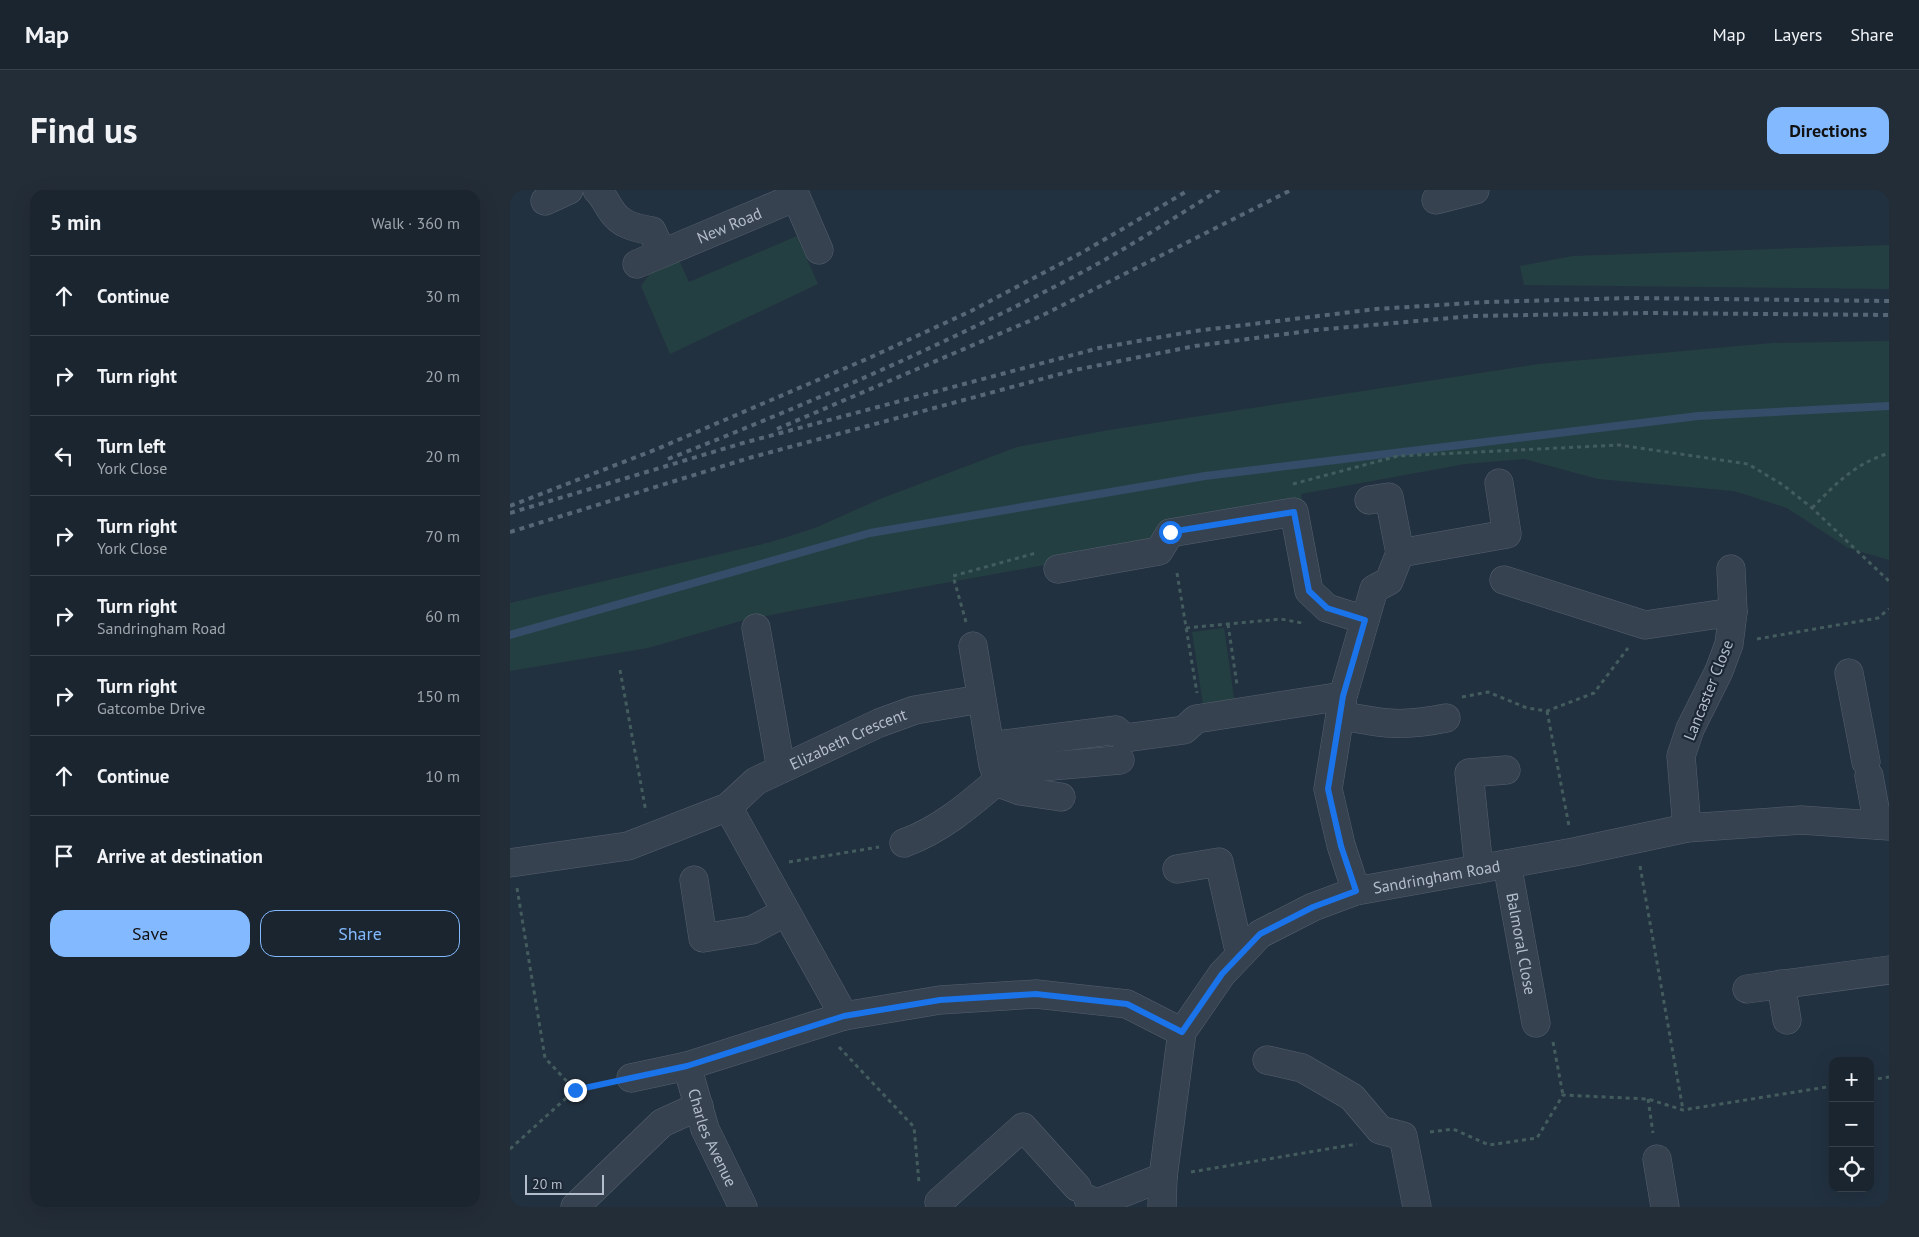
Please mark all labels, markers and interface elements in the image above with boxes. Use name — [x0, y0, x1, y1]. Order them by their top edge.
text: Map — [25, 19, 69, 50]
text: Map — [1713, 23, 1745, 46]
text: Layers — [1773, 23, 1822, 46]
text: Share — [1850, 23, 1894, 46]
text: Find us — [30, 107, 138, 153]
button: Directions — [1767, 107, 1889, 154]
street label: New Road — [694, 203, 765, 248]
text: 5 min — [50, 209, 101, 236]
text: Walk · 360 m — [371, 213, 460, 233]
icon: ahead — [50, 282, 78, 310]
text: Continue — [97, 284, 169, 308]
text: 30 m — [425, 286, 460, 306]
icon: right — [50, 362, 78, 390]
text: Turn right — [97, 364, 177, 388]
text: 20 m — [425, 366, 460, 386]
text: Turn left — [97, 434, 166, 458]
icon: left — [50, 442, 78, 470]
text: 20 m — [425, 446, 460, 466]
text: York Close — [97, 458, 167, 478]
text: Turn right — [97, 514, 177, 538]
route start — [1159, 521, 1182, 544]
icon: right — [50, 522, 78, 550]
text: 70 m — [425, 526, 460, 546]
text: York Close — [97, 538, 167, 558]
text: Turn right — [97, 594, 177, 618]
icon: right — [50, 602, 78, 630]
text: 60 m — [425, 606, 460, 626]
text: Sandringham Road — [97, 618, 226, 638]
street label: Lancaster Close — [1679, 637, 1737, 743]
text: Turn right — [97, 674, 177, 698]
icon: right — [50, 682, 78, 710]
text: 150 m — [417, 686, 460, 706]
text: Gatcombe Drive — [97, 698, 205, 718]
street label: Elizabeth Crescent — [786, 704, 910, 774]
icon: ahead — [50, 762, 78, 790]
text: Continue — [97, 764, 169, 788]
text: 10 m — [425, 766, 460, 786]
icon: arrive — [50, 842, 78, 870]
text: Arrive at destination — [97, 844, 263, 868]
street label: Sandringham Road — [1371, 855, 1502, 898]
street label: Balmoral Close — [1502, 891, 1541, 996]
button: Save — [50, 910, 250, 957]
button: Share — [260, 910, 460, 957]
map controls — [1829, 1057, 1874, 1192]
button: + — [1829, 1057, 1874, 1102]
route end — [564, 1079, 587, 1102]
street label: Charles Avenue — [684, 1086, 742, 1190]
button: − — [1829, 1102, 1874, 1147]
button: locate — [1829, 1147, 1874, 1192]
scale bar — [525, 1172, 604, 1195]
text: 20 m — [532, 1175, 562, 1193]

